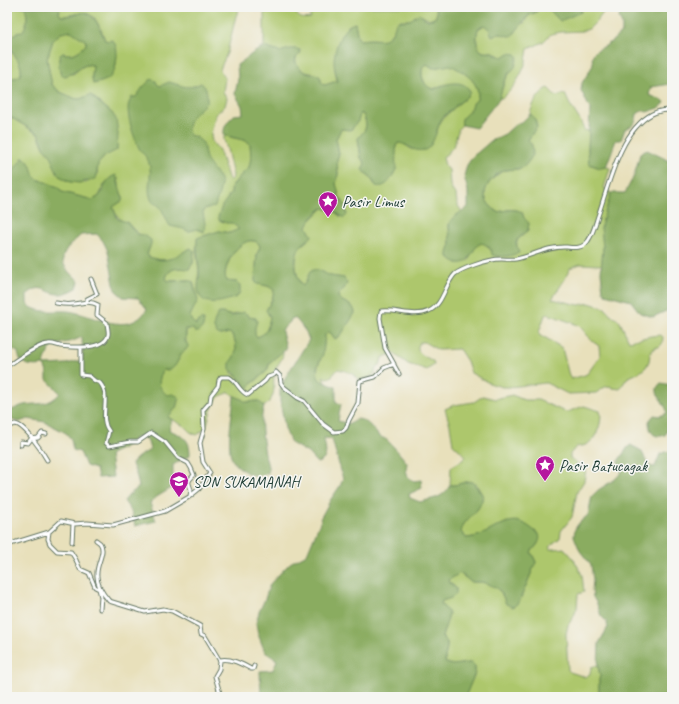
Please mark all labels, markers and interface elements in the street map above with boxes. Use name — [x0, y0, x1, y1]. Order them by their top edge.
place icon: Pasir Limus — [317, 190, 339, 218]
place label: Pasir Limus — [342, 192, 406, 212]
place icon: Pasir Batucagak — [534, 454, 556, 482]
place label: Pasir Batucagak — [559, 456, 648, 476]
school or university icon: SDN SUKAMANAH — [168, 470, 190, 498]
place label: SDN SUKAMANAH — [193, 472, 303, 492]

